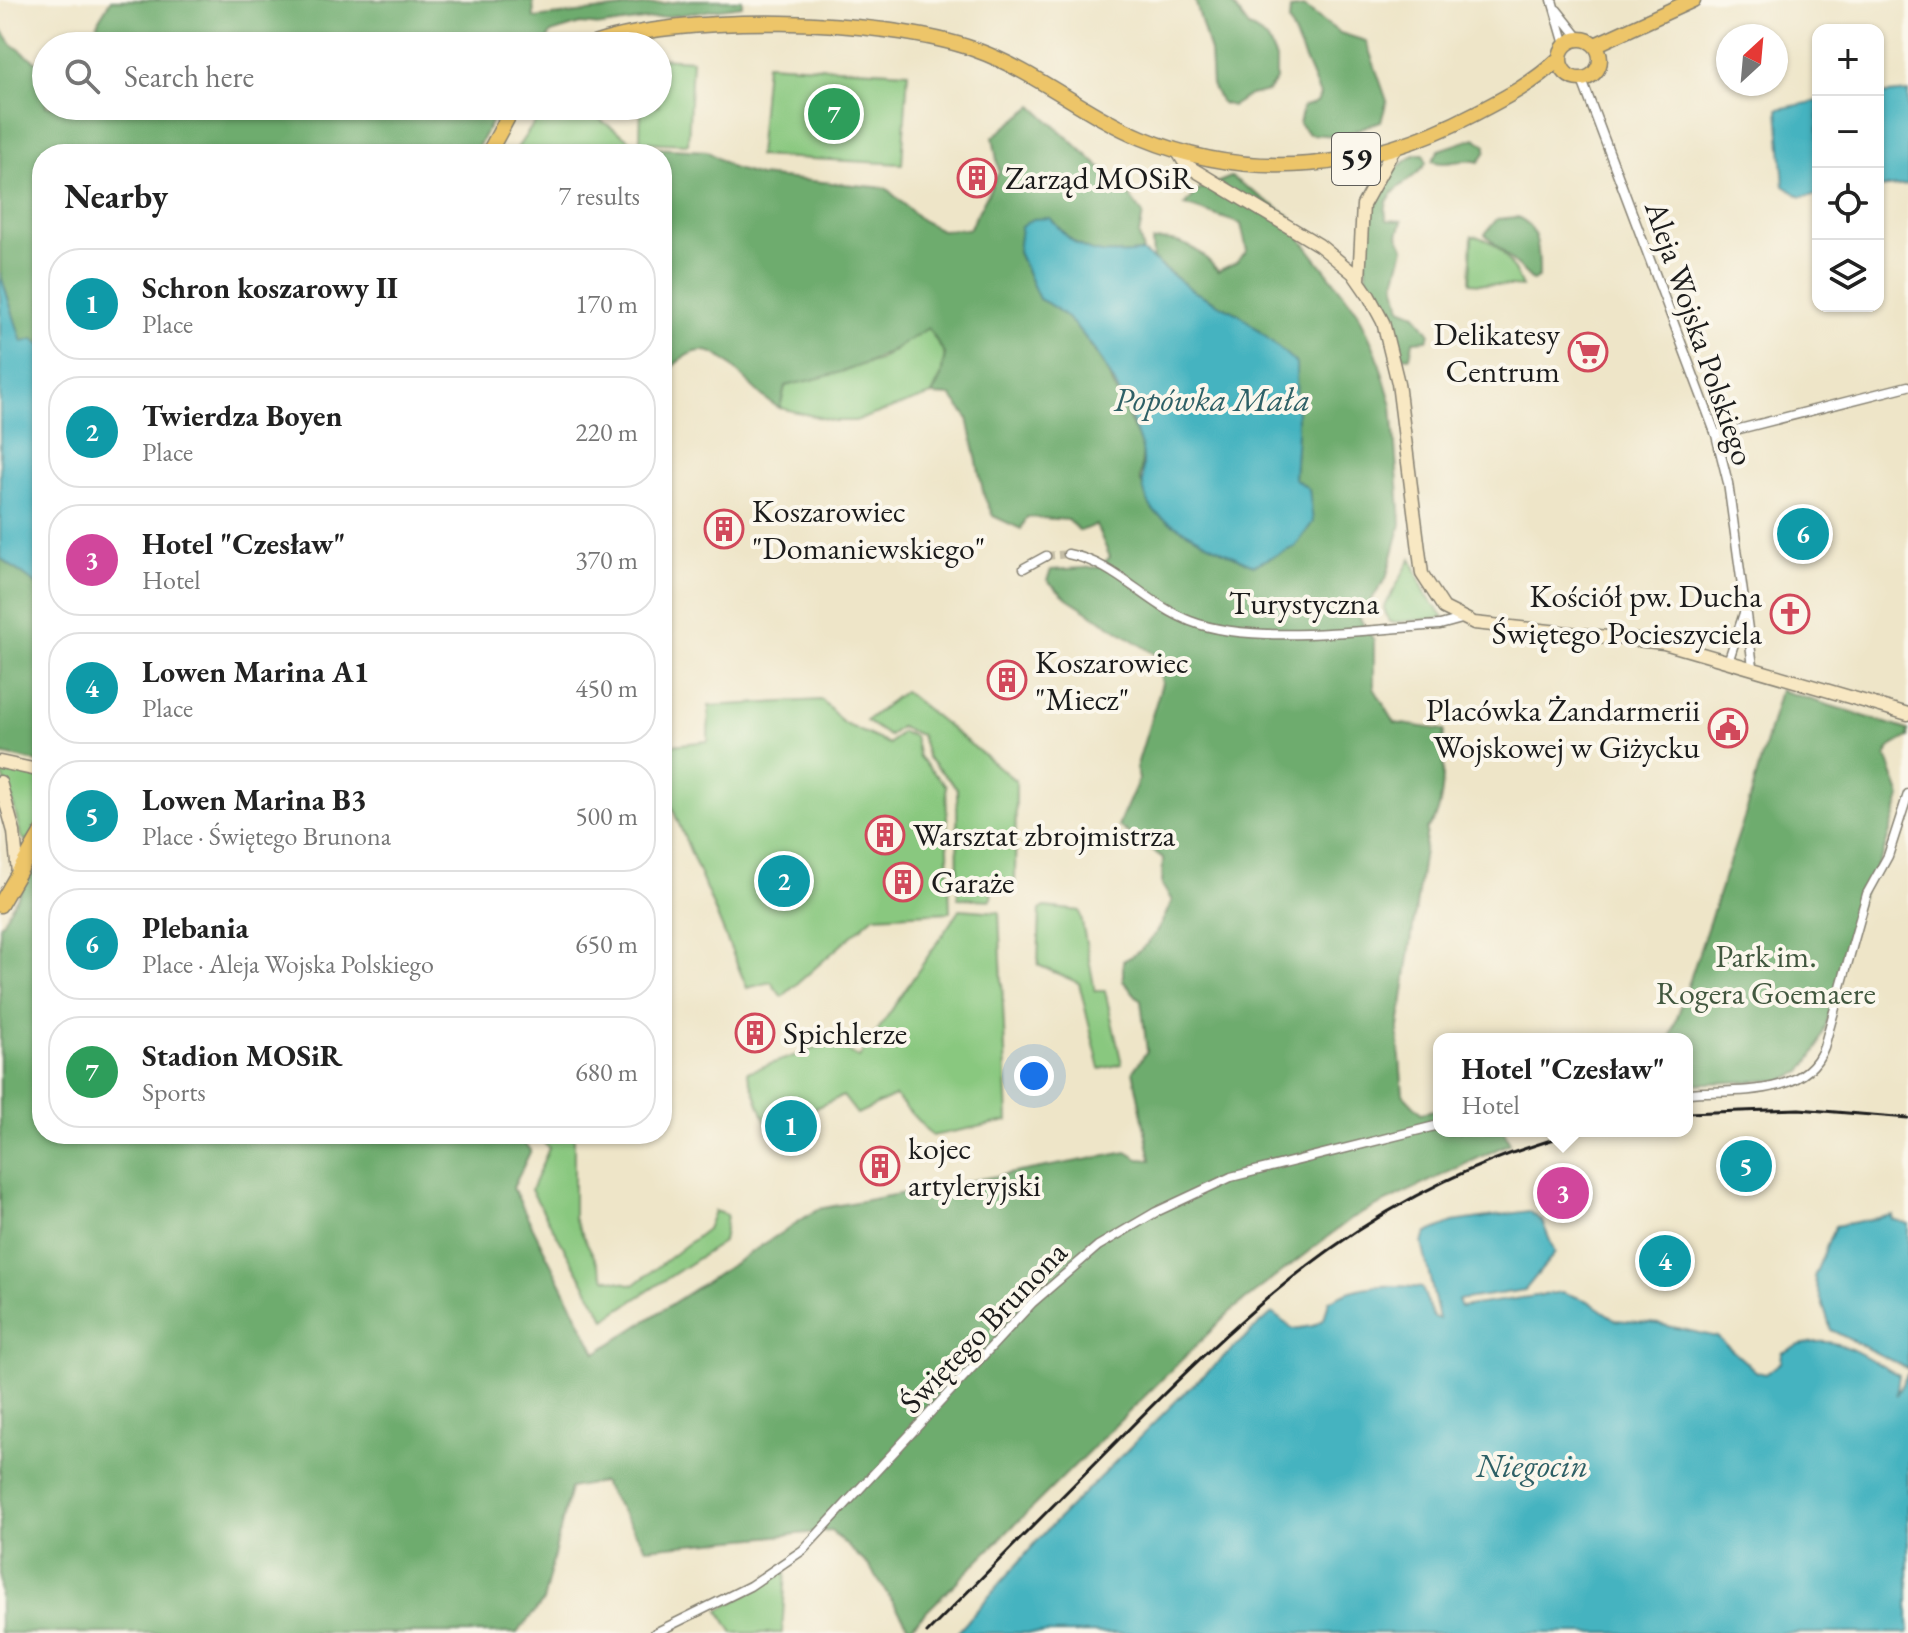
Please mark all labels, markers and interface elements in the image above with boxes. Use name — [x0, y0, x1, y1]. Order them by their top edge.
north arrow — [1716, 24, 1788, 96]
map controls — [1812, 24, 1884, 312]
button: + — [1812, 24, 1884, 96]
search box — [32, 32, 672, 120]
icon: search — [60, 54, 104, 98]
text: Search here — [124, 57, 254, 96]
pin: 7 — [808, 84, 860, 144]
button: − — [1812, 96, 1884, 168]
road number: 59 — [1332, 133, 1380, 185]
building icon: Zarząd MOSiR — [956, 157, 998, 199]
place label: Zarząd MOSiR — [1005, 157, 1194, 199]
button: locate — [1812, 168, 1884, 240]
text: Nearby — [64, 174, 168, 218]
text: 7 results — [559, 179, 640, 213]
street label: Aleja Wojska Polskiego — [1635, 194, 1765, 471]
button: layers — [1812, 240, 1884, 312]
text: Schron koszarowy II — [142, 268, 398, 307]
text: 1 — [85, 287, 99, 321]
text: 170 m — [575, 287, 638, 321]
text: Place — [142, 307, 193, 341]
place label: Delikatesy Centrum — [1434, 313, 1561, 392]
supermarket icon: Delikatesy Centrum — [1567, 331, 1609, 373]
water label: Popówka Mała — [1113, 377, 1311, 421]
text: Twierdza Boyen — [142, 396, 343, 435]
text: 2 — [85, 415, 99, 449]
text: 220 m — [575, 415, 638, 449]
text: Place — [142, 435, 193, 469]
place label: Koszarowiec "Domaniewskiego" — [752, 490, 985, 569]
pin: 6 — [1777, 504, 1829, 564]
building icon: Koszarowiec "Domaniewskiego" — [703, 508, 745, 550]
text: Hotel "Czesław" — [142, 524, 346, 563]
text: 3 — [85, 543, 99, 577]
text: 370 m — [575, 543, 638, 577]
text: Hotel — [142, 563, 200, 597]
place label: Kościół pw. Ducha Świętego Pocieszyciela — [1492, 575, 1762, 654]
street label: Turystyczna — [1229, 582, 1380, 624]
church icon: Kościół pw. Ducha Świętego Pocieszyciela — [1769, 593, 1811, 635]
place label: Koszarowiec "Miecz" — [1035, 641, 1189, 720]
text: Lowen Marina A1 — [142, 652, 369, 691]
building icon: Koszarowiec "Miecz" — [986, 659, 1028, 701]
text: 4 — [85, 671, 99, 705]
text: 450 m — [575, 671, 638, 705]
place label: Placówka Żandarmerii Wojskowej w Giżycku — [1426, 689, 1700, 768]
text: Place — [142, 691, 193, 725]
public building icon: Placówka Żandarmerii Wojskowej w Giżycku — [1707, 707, 1749, 749]
text: Lowen Marina B3 — [142, 780, 367, 819]
text: 5 — [85, 799, 99, 833]
text: 500 m — [575, 799, 638, 833]
building icon: Warsztat zbrojmistrza — [864, 814, 906, 856]
place label: Warsztat zbrojmistrza — [913, 814, 1175, 856]
text: Place · Świętego Brunona — [142, 819, 391, 853]
pin: 2 — [758, 851, 810, 911]
building icon: Garaże — [882, 861, 924, 903]
place label: Garaże — [931, 861, 1014, 903]
text: Plebania — [142, 908, 249, 947]
text: 6 — [85, 927, 99, 961]
text: 650 m — [575, 927, 638, 961]
park label: Park im. Rogera Goemaere — [1656, 935, 1876, 1014]
text: Place · Aleja Wojska Polskiego — [142, 947, 434, 981]
building icon: Spichlerze — [734, 1012, 776, 1054]
place label: Spichlerze — [783, 1012, 907, 1054]
popup — [1433, 1033, 1693, 1137]
text: Stadion MOSiR — [142, 1036, 343, 1075]
text: Hotel "Czesław" — [1461, 1049, 1665, 1088]
text: 7 — [85, 1055, 99, 1089]
text: 680 m — [575, 1055, 638, 1089]
your location — [1014, 1056, 1054, 1096]
text: Sports — [142, 1075, 206, 1109]
text: Hotel — [1461, 1088, 1520, 1122]
pin: 1 — [765, 1096, 817, 1156]
place label: kojec artyleryjski — [908, 1127, 1041, 1206]
pin: 5 — [1720, 1136, 1772, 1196]
building icon: kojec artyleryjski — [859, 1145, 901, 1187]
pin: 3 — [1537, 1163, 1589, 1223]
pin: 4 — [1639, 1231, 1691, 1291]
street label: Świętego Brunona — [890, 1232, 1076, 1422]
water label: Niegocin — [1475, 1443, 1588, 1487]

